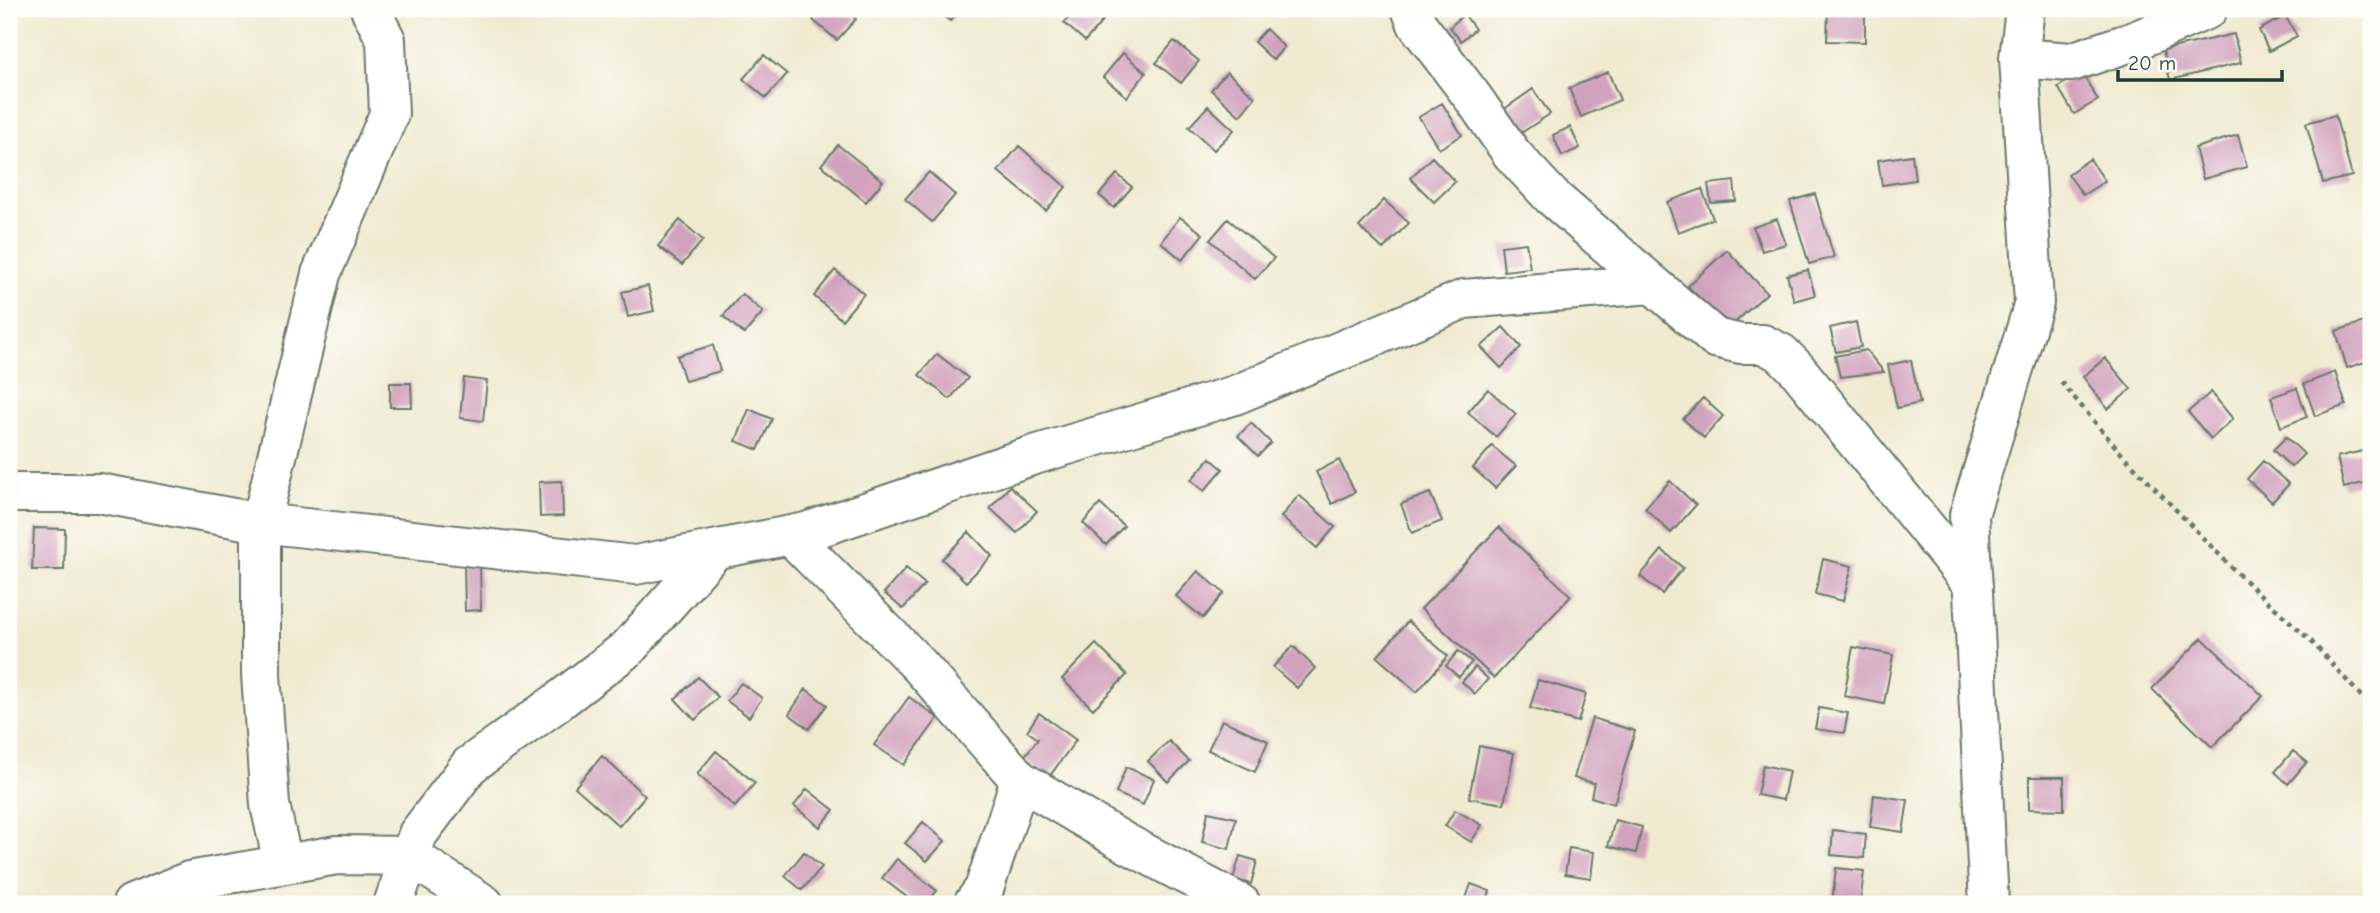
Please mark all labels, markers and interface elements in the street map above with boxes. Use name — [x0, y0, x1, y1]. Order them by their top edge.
scale bar — [2118, 38, 2282, 82]
text: 20 m — [2128, 51, 2176, 75]

